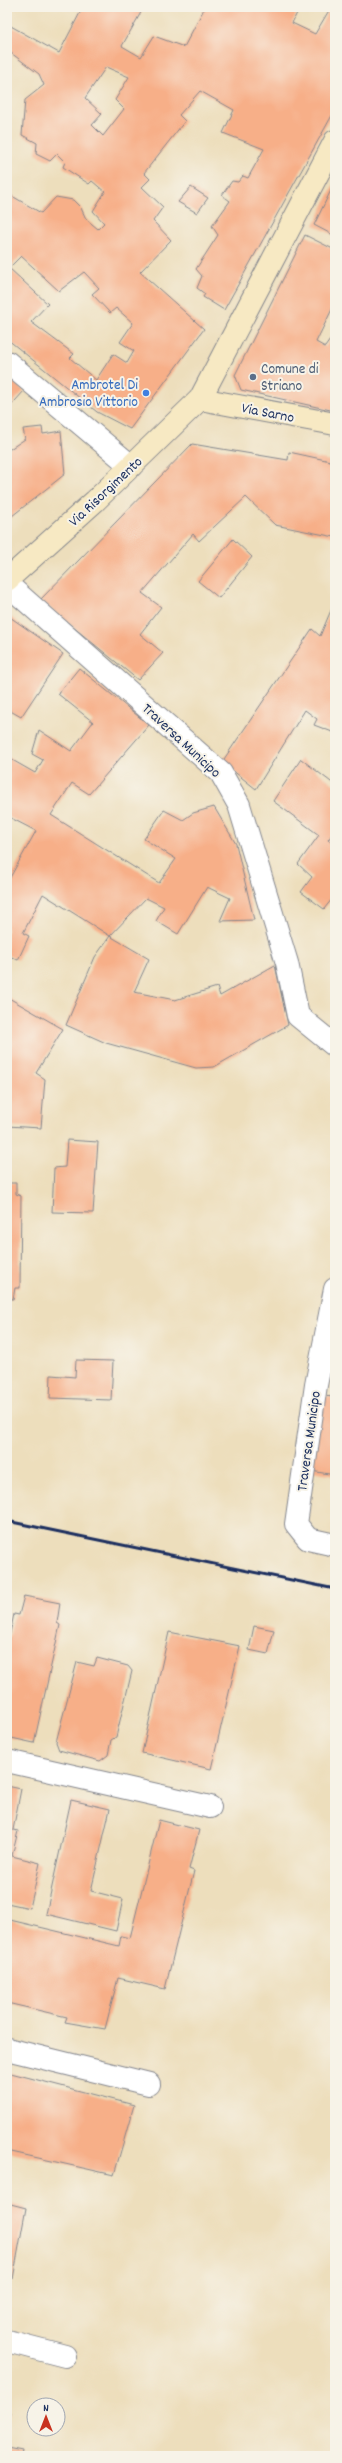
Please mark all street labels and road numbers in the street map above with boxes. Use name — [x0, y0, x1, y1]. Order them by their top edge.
street label: Via Sarno — [239, 398, 296, 430]
street label: Via Risorgimento — [64, 452, 149, 533]
street label: Traversa Municipo — [136, 699, 225, 784]
street label: Traversa Municipo — [292, 1389, 328, 1493]

